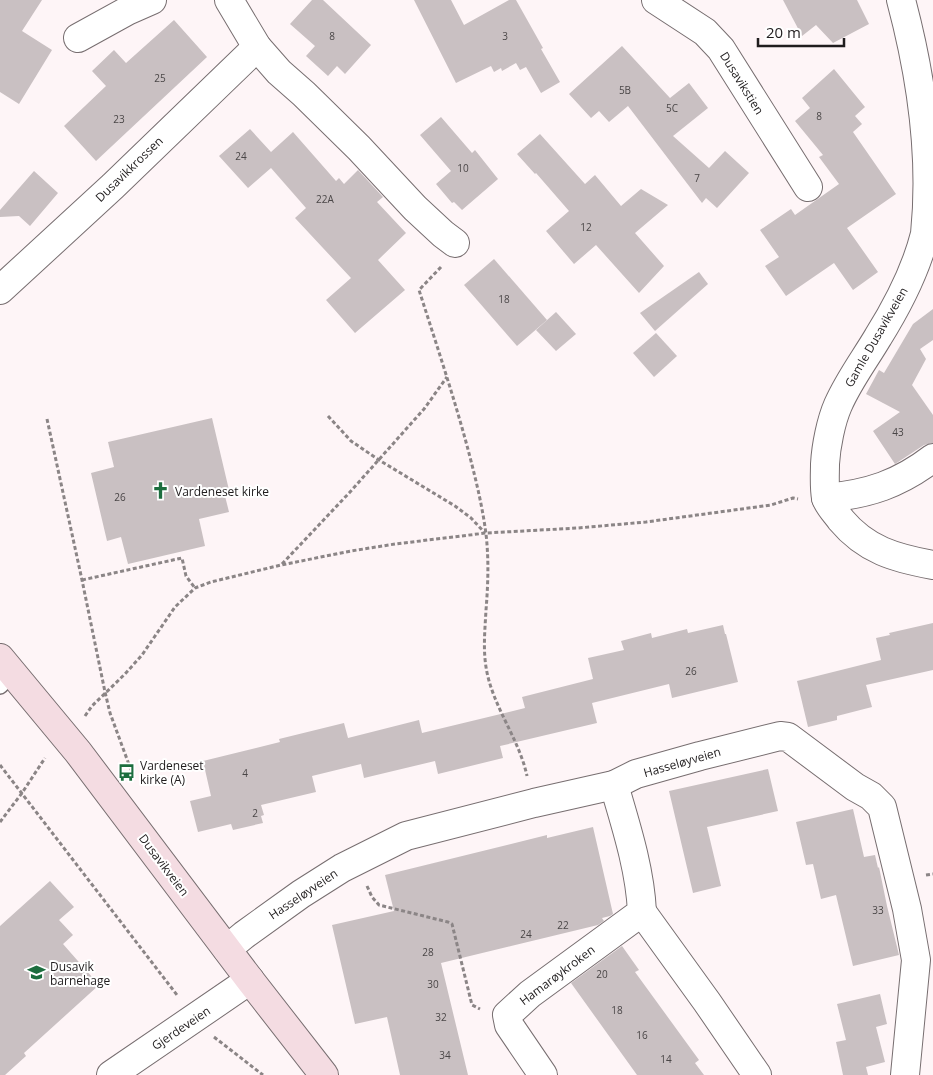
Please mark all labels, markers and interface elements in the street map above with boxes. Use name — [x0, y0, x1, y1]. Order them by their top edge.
scale bar — [758, 15, 844, 47]
text: 20 m — [766, 22, 801, 42]
house number: 8 — [329, 29, 335, 43]
house number: 3 — [502, 29, 508, 43]
street label: Dusavikstien — [716, 48, 768, 118]
house number: 25 — [154, 71, 166, 85]
house number: 5B — [619, 83, 631, 97]
house number: 5C — [666, 101, 678, 115]
house number: 8 — [816, 109, 822, 123]
house number: 23 — [113, 112, 125, 126]
street label: Dusavikkrossen — [92, 132, 166, 206]
house number: 24 — [235, 149, 247, 163]
house number: 10 — [457, 161, 469, 175]
house number: 7 — [694, 171, 700, 185]
house number: 22A — [316, 192, 335, 206]
house number: 12 — [580, 220, 592, 234]
street label: Gamle Dusavikveien — [840, 284, 912, 390]
house number: 18 — [498, 292, 510, 306]
house number: 43 — [892, 425, 904, 439]
church icon: Vardeneset kirke — [151, 481, 171, 501]
place label: Vardeneset kirke — [175, 483, 269, 500]
house number: 26 — [114, 490, 126, 504]
house number: 26 — [685, 664, 697, 678]
street label: Hasseløyveien — [641, 743, 723, 781]
place label: Vardeneset kirke (A) — [140, 757, 204, 788]
bus stop icon: Vardeneset kirke (A) — [116, 762, 136, 782]
house number: 4 — [242, 766, 248, 780]
house number: 2 — [252, 806, 258, 820]
street label: Dusavikveien — [135, 830, 193, 900]
street label: Hasseløyveien — [265, 865, 341, 923]
house number: 33 — [872, 903, 884, 917]
house number: 22 — [557, 918, 569, 932]
house number: 24 — [520, 927, 532, 941]
street label: Hamarøykroken — [516, 941, 598, 1009]
house number: 28 — [422, 945, 434, 959]
place label: Dusavik barnehage — [50, 958, 111, 989]
school or university icon: Dusavik barnehage — [26, 963, 46, 983]
house number: 20 — [596, 967, 608, 981]
house number: 30 — [427, 977, 439, 991]
street label: Gjerdeveien — [148, 1002, 214, 1054]
house number: 18 — [611, 1003, 623, 1017]
house number: 32 — [435, 1010, 447, 1024]
house number: 16 — [636, 1028, 648, 1042]
house number: 34 — [439, 1048, 451, 1062]
house number: 14 — [660, 1052, 672, 1066]

